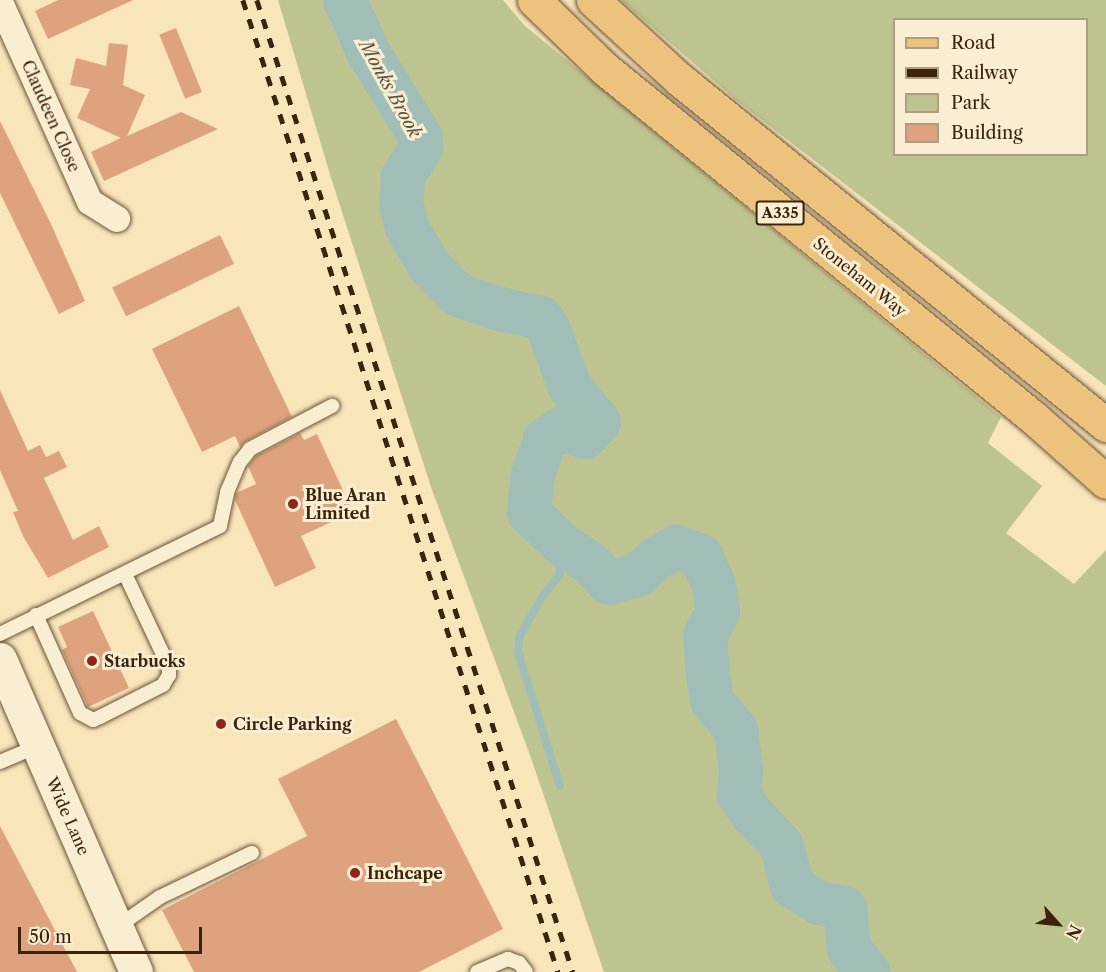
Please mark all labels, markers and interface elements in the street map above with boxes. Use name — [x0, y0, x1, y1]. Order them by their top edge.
legend — [893, 18, 1088, 156]
text: Road — [951, 32, 996, 54]
water label: Monks Brook — [354, 36, 426, 142]
street label: Claudeen Close — [18, 57, 84, 175]
text: Railway — [951, 62, 1018, 84]
text: Park — [951, 92, 990, 114]
text: Building — [951, 122, 1023, 144]
road number: A335 — [754, 201, 806, 225]
street label: Stoneham Way — [809, 233, 911, 321]
place label: Blue Aran Limited — [305, 485, 387, 523]
marker: Blue Aran Limited — [286, 497, 300, 511]
place label: Starbucks — [104, 651, 186, 671]
marker: Starbucks — [85, 654, 99, 668]
place label: Circle Parking — [233, 714, 351, 734]
marker: Circle Parking — [214, 717, 228, 731]
street label: Wide Lane — [42, 774, 94, 858]
place label: Inchcape — [367, 863, 443, 883]
marker: Inchcape — [348, 866, 362, 880]
north arrow — [1028, 894, 1088, 954]
scale bar — [21, 915, 206, 953]
text: N — [1062, 921, 1086, 943]
text: 50 m — [29, 926, 72, 948]

